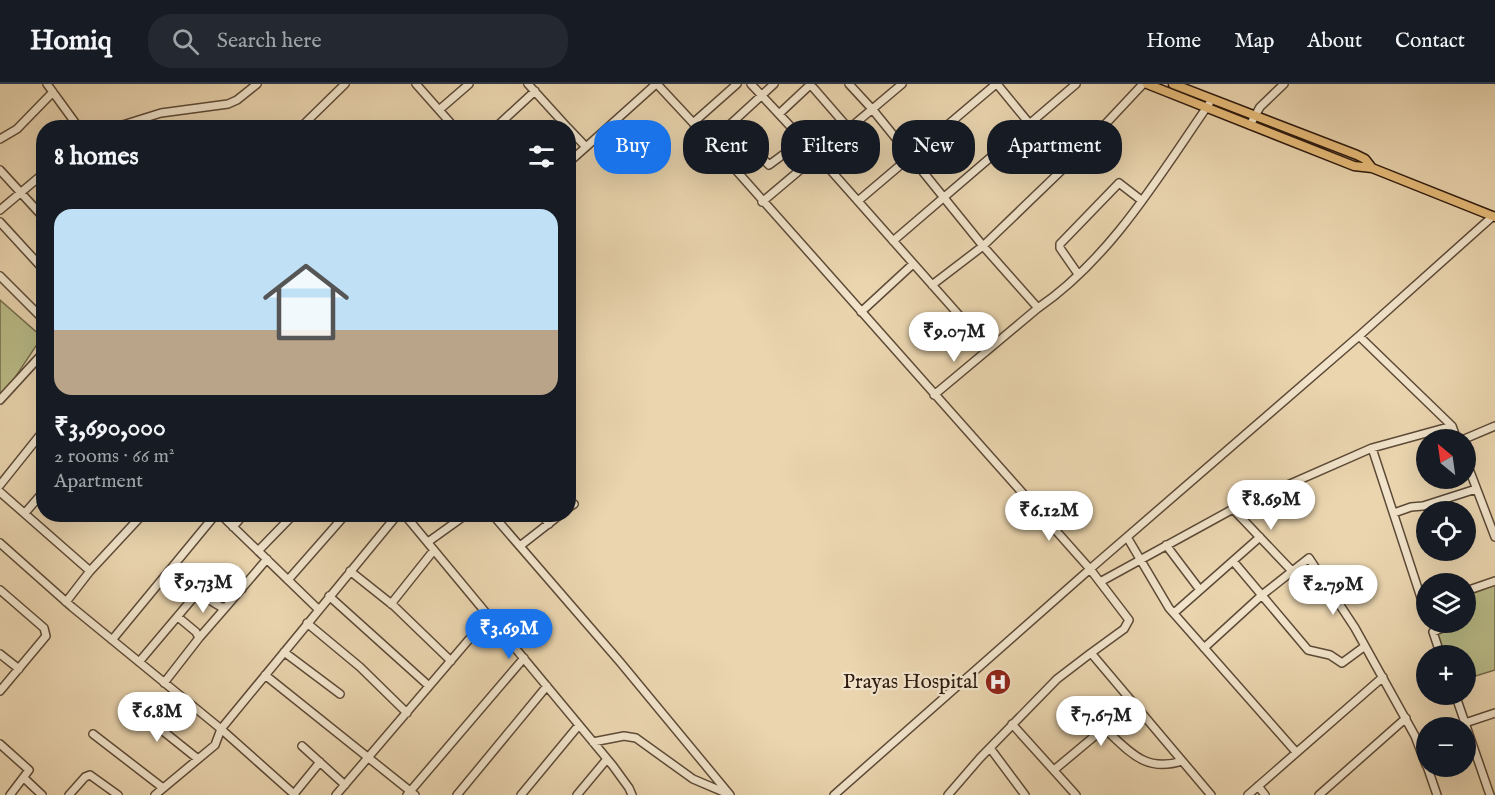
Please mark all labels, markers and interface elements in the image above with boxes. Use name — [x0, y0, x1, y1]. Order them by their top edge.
search box — [148, 14, 568, 68]
text: Homiq — [30, 24, 112, 59]
icon: search — [169, 25, 202, 58]
text: Search here — [217, 27, 322, 55]
text: Home — [1146, 28, 1201, 55]
text: Map — [1234, 28, 1274, 55]
text: About — [1307, 28, 1362, 55]
text: Contact — [1395, 28, 1465, 55]
chip: Buy — [594, 120, 671, 174]
chip: Rent — [683, 120, 769, 174]
chip: Filters — [781, 120, 880, 174]
chip: New — [892, 120, 975, 174]
chip: Apartment — [987, 120, 1122, 174]
text: 8 homes — [54, 140, 139, 173]
icon: filters — [525, 140, 558, 173]
icon: home — [252, 248, 360, 356]
pin: ₹9.07M — [905, 312, 1003, 363]
text: ₹9.07M — [923, 319, 985, 344]
text: ₹3,690,000 — [54, 411, 166, 444]
north arrow — [1416, 429, 1476, 489]
map controls — [1416, 429, 1476, 777]
text: 2 rooms · 66 m² — [54, 444, 175, 469]
text: Apartment — [54, 469, 143, 494]
pin: ₹8.69M — [1222, 480, 1320, 531]
text: ₹8.69M — [1241, 487, 1301, 512]
pin: ₹6.12M — [1000, 491, 1098, 542]
text: ₹6.12M — [1019, 498, 1079, 523]
button: locate — [1416, 501, 1476, 561]
pin: ₹9.73M — [154, 563, 252, 614]
pin: ₹2.79M — [1284, 565, 1382, 616]
text: ₹9.73M — [173, 570, 233, 595]
text: ₹2.79M — [1303, 572, 1363, 597]
button: layers — [1416, 573, 1476, 633]
pin: ₹3.69M — [460, 609, 558, 660]
text: ₹3.69M — [479, 616, 539, 641]
button: + — [1416, 645, 1476, 705]
hospital icon: Prayas Hospital — [983, 667, 1013, 697]
place label: Prayas Hospital — [843, 669, 978, 696]
pin: ₹6.8M — [115, 692, 199, 743]
pin: ₹7.67M — [1052, 696, 1150, 747]
text: ₹6.8M — [132, 699, 182, 724]
text: ₹7.67M — [1070, 703, 1132, 728]
button: − — [1416, 717, 1476, 777]

